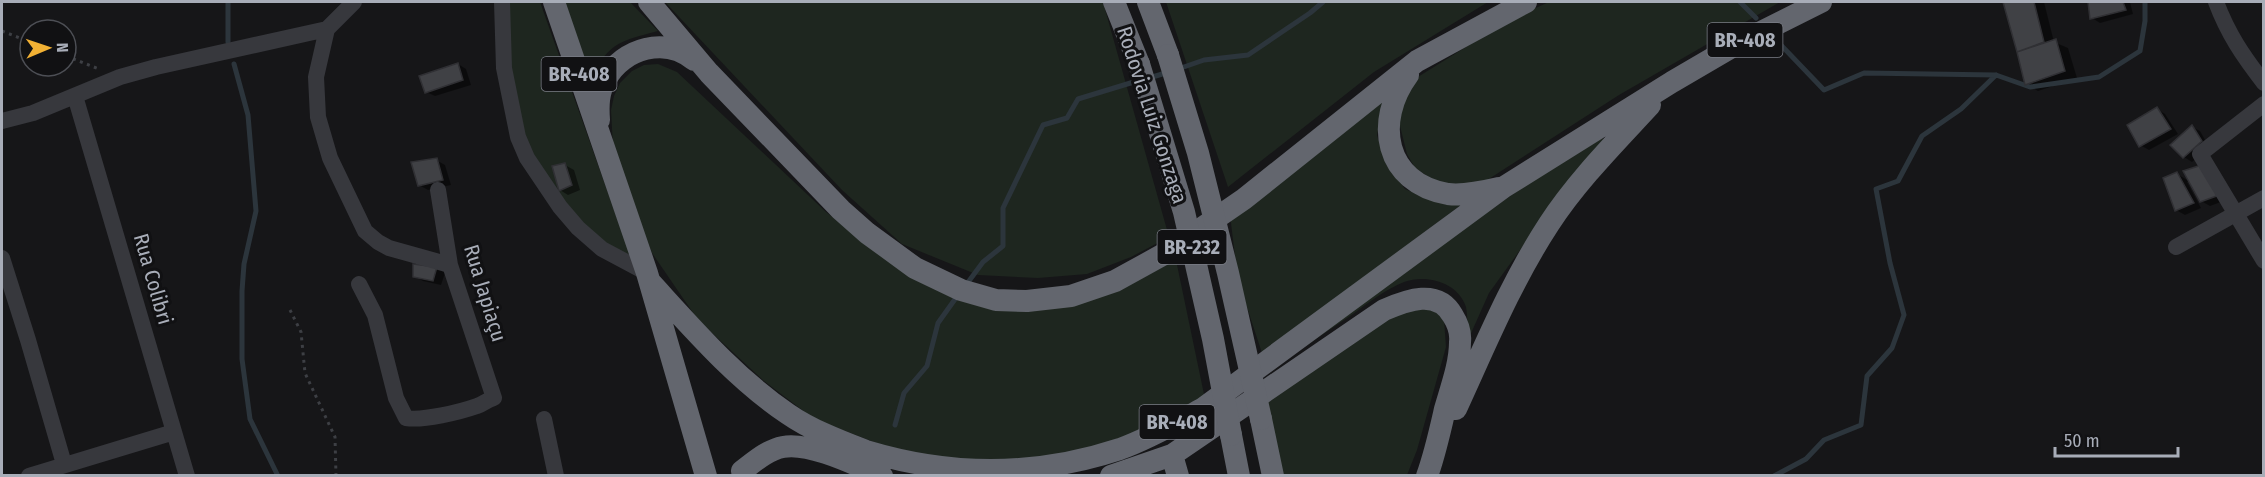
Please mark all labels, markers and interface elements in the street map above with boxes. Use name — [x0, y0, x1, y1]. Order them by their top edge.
north arrow — [18, 18, 78, 78]
street label: Rodovia Luiz Gonzaga — [1111, 23, 1193, 207]
road number: BR-408 — [1708, 23, 1782, 57]
text: N — [53, 42, 72, 53]
road number: BR-408 — [542, 57, 616, 91]
street label: Rua Colibri — [128, 230, 178, 328]
road number: BR-232 — [1158, 230, 1226, 264]
street label: Rua Japiaçu — [458, 241, 512, 345]
road number: BR-408 — [1140, 405, 1214, 439]
scale bar — [2055, 420, 2178, 458]
text: 50 m — [2064, 430, 2100, 452]

